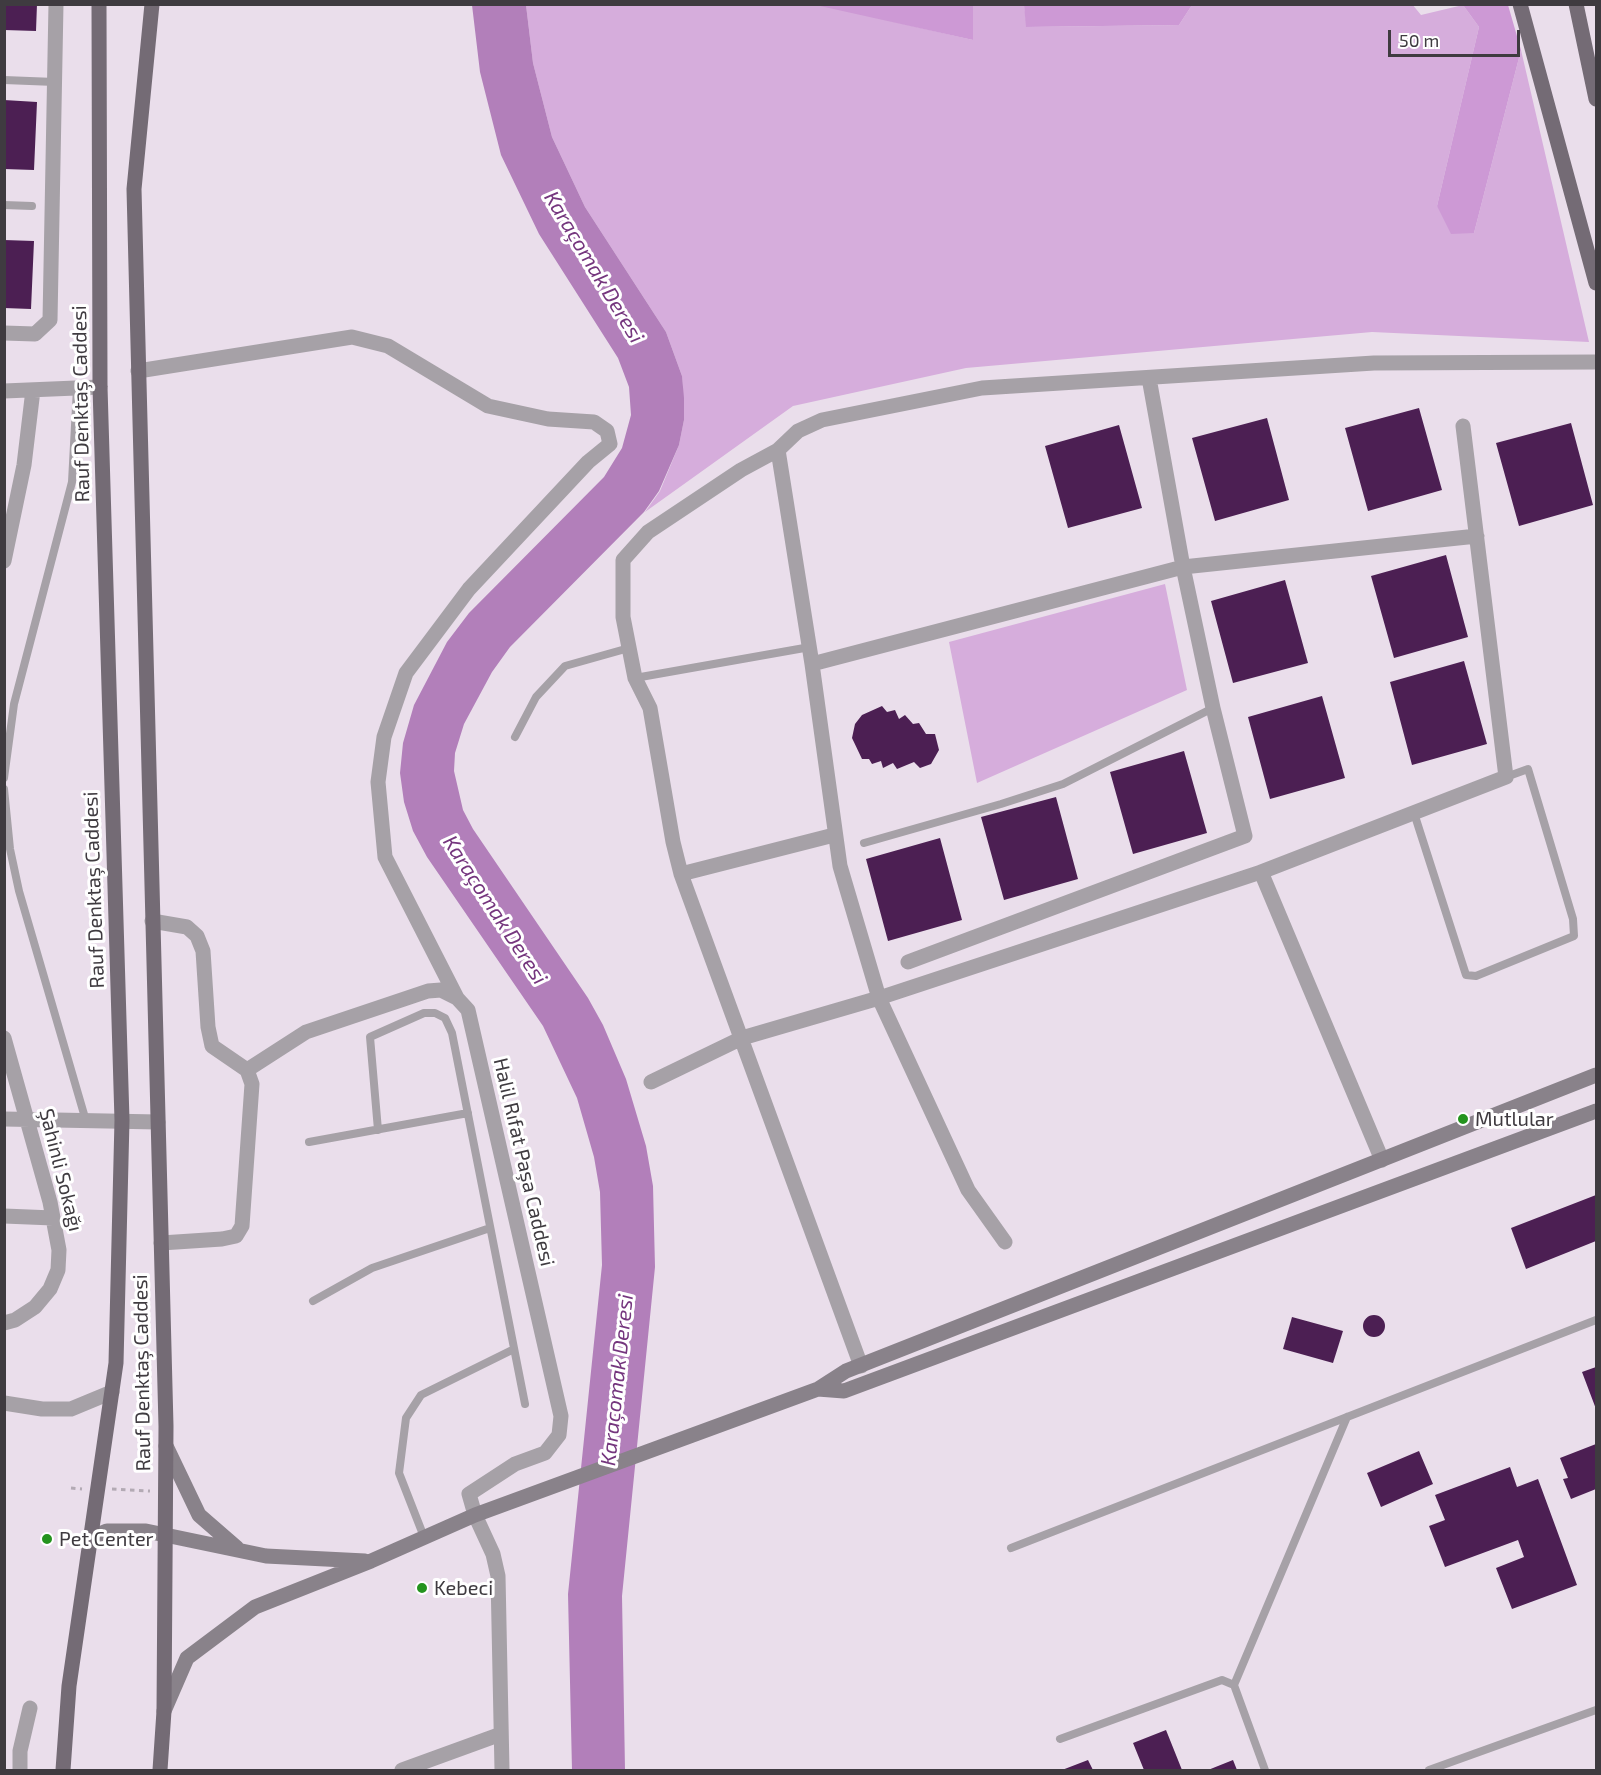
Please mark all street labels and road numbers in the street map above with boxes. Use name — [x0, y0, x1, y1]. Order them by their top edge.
street label: Rauf Denktaş Caddesi — [67, 305, 95, 503]
street label: Rauf Denktaş Caddesi — [79, 791, 109, 989]
street label: Halil Rıfat Paşa Caddesi — [488, 1055, 560, 1269]
street label: Şahinli Sokağı — [34, 1106, 88, 1234]
street label: Rauf Denktaş Caddesi — [128, 1274, 156, 1472]

